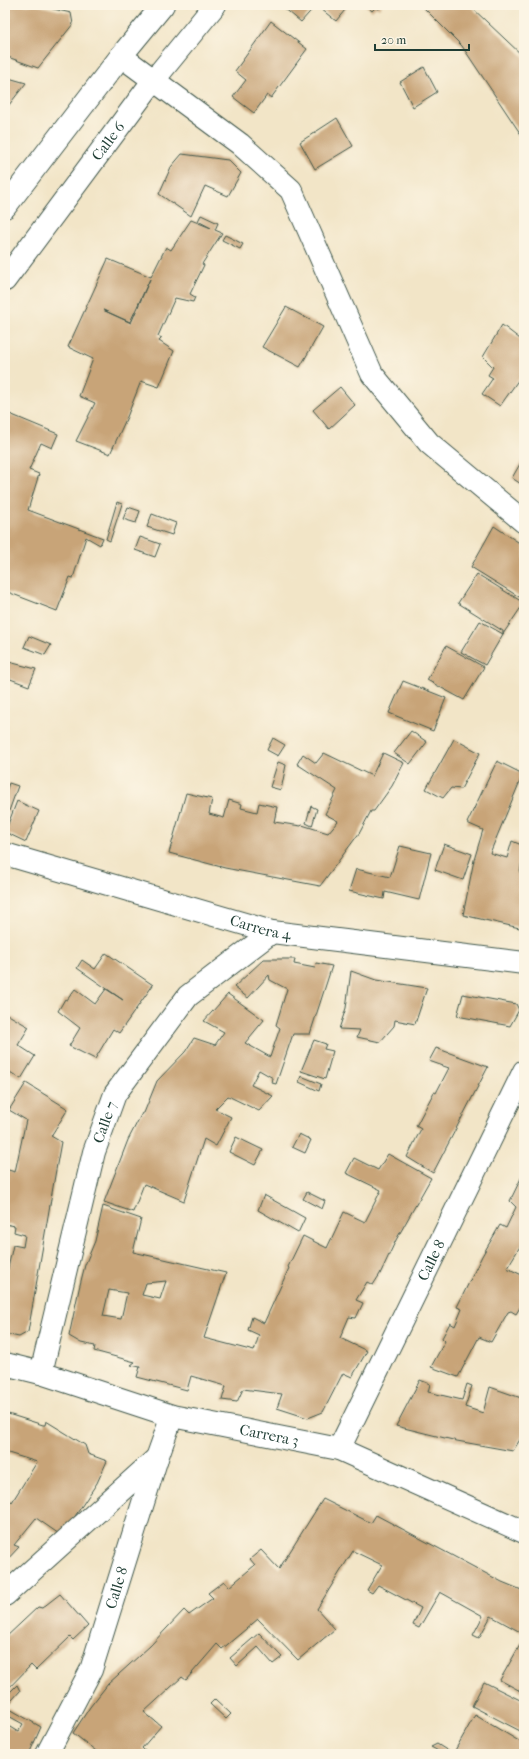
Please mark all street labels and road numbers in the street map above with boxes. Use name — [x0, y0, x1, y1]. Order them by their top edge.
street label: Calle 6 — [88, 117, 129, 164]
street label: Carrera 4 — [228, 911, 293, 943]
street label: Calle 7 — [89, 1099, 121, 1146]
street label: Calle 8 — [414, 1237, 449, 1284]
street label: Carrera 3 — [238, 1421, 300, 1450]
street label: Calle 8 — [102, 1564, 132, 1611]

